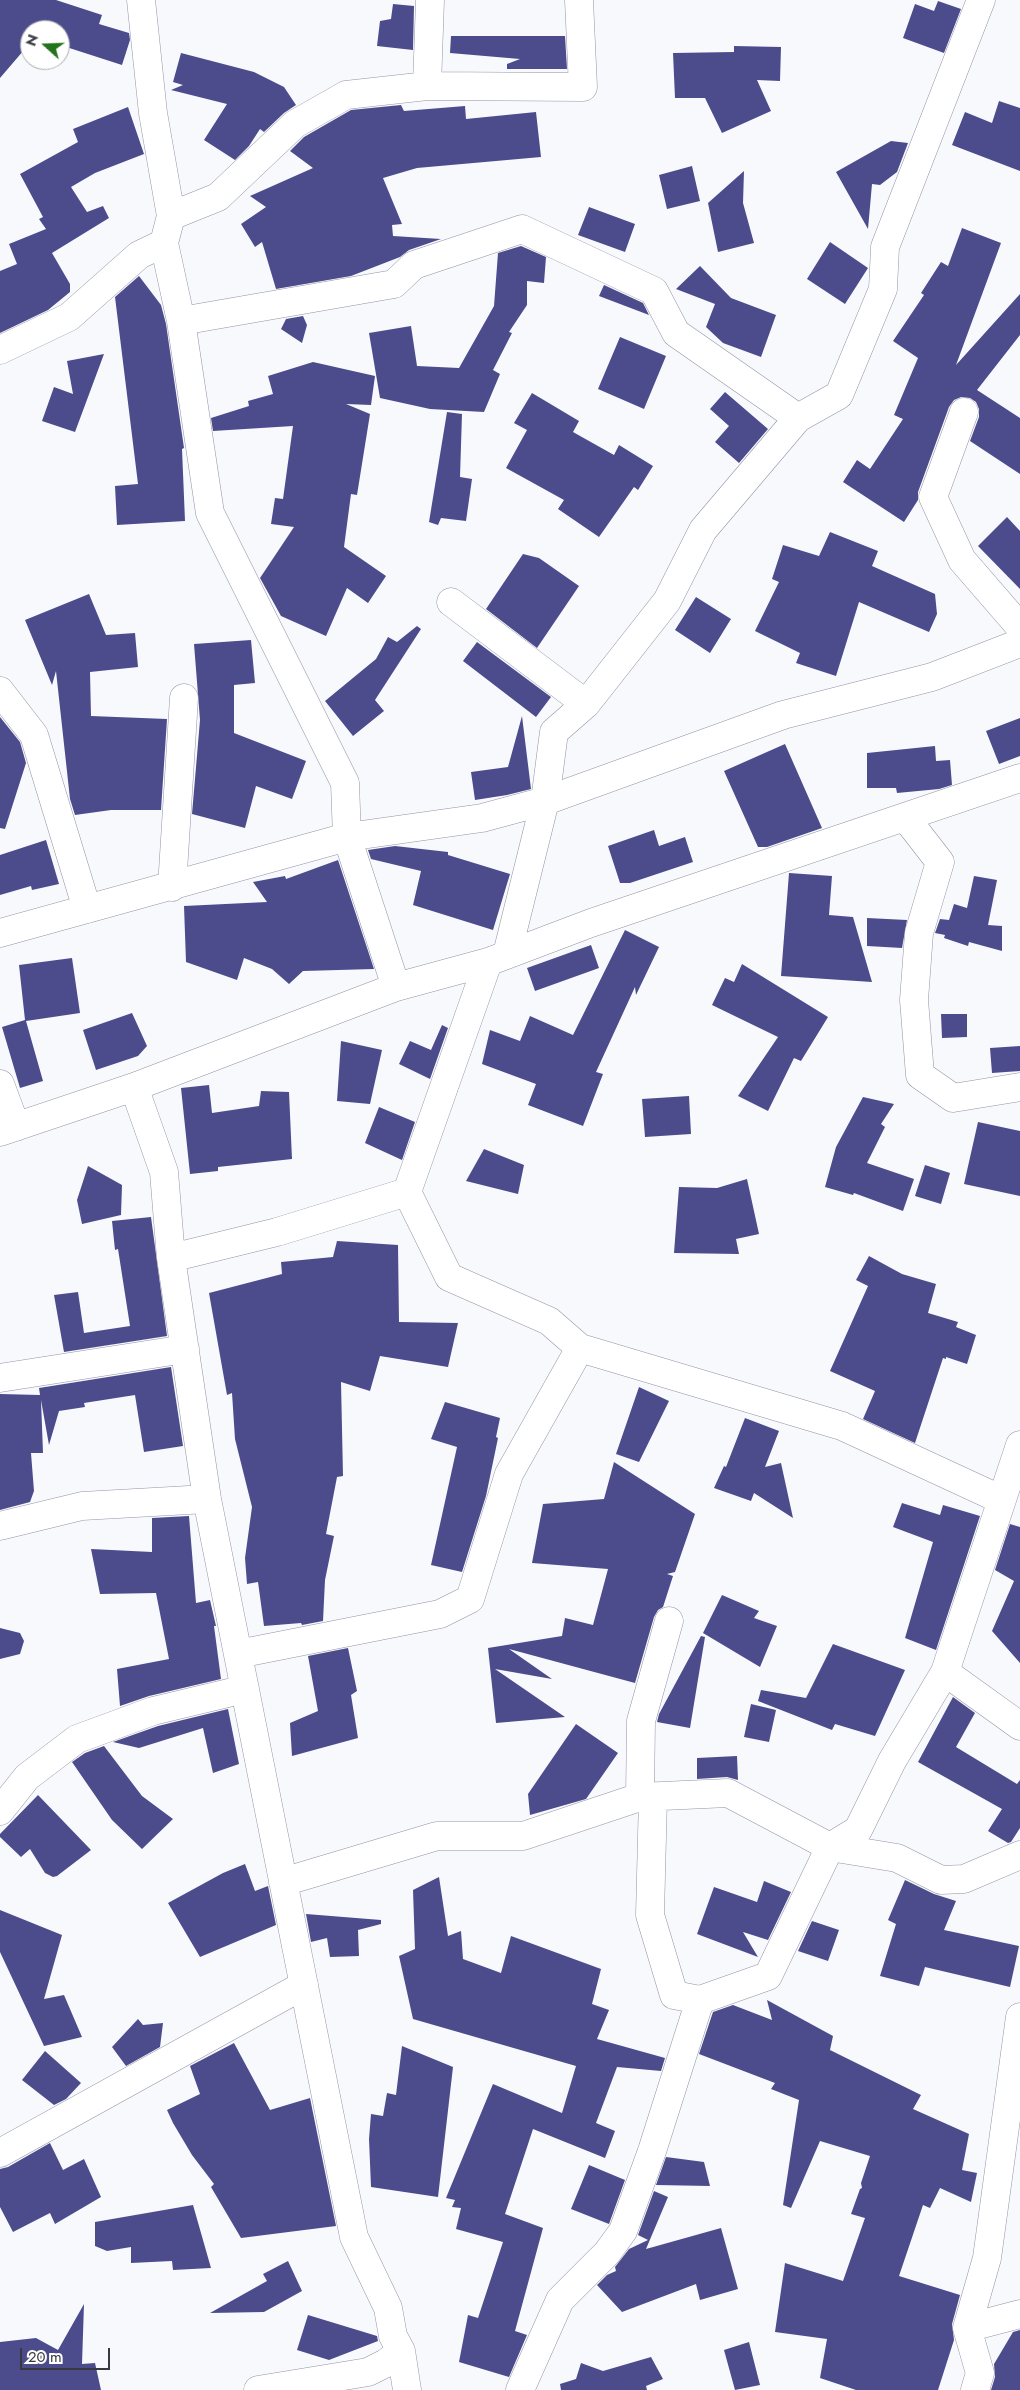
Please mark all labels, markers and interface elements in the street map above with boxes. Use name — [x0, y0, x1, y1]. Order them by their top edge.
north arrow — [20, 20, 70, 70]
text: N — [21, 32, 43, 49]
scale bar — [22, 2338, 112, 2370]
text: 20 m — [28, 2346, 62, 2368]

